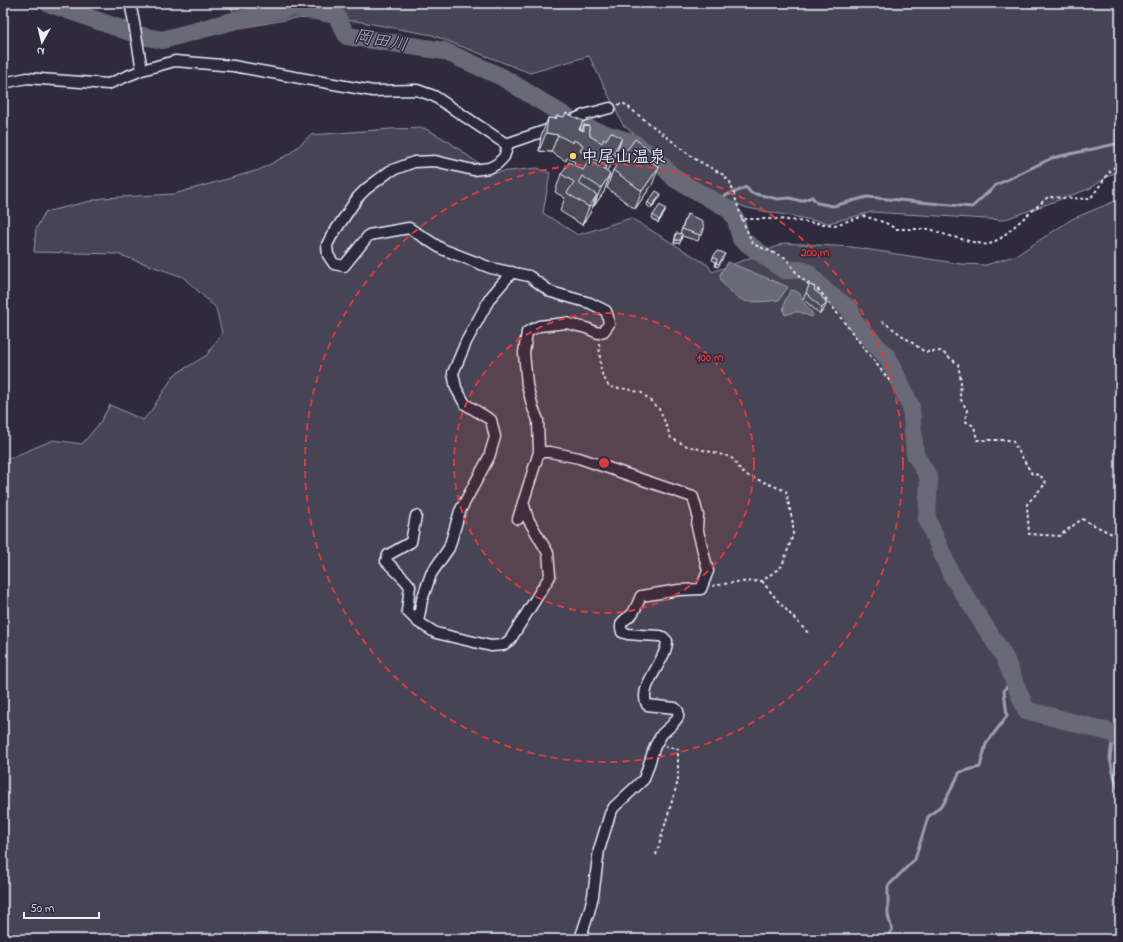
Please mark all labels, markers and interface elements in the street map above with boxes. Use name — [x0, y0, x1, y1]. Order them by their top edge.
north arrow — [22, 22, 62, 62]
water label: 岡田川 — [352, 24, 410, 60]
text: N — [36, 42, 46, 59]
place label: 中尾山温泉 — [581, 145, 666, 170]
marker: 中尾山温泉 — [568, 151, 578, 161]
text: 200 m — [800, 244, 830, 262]
text: 100 m — [697, 349, 724, 367]
centre of rings — [597, 456, 611, 470]
scale bar — [24, 894, 99, 920]
text: 50 m — [30, 900, 54, 918]

